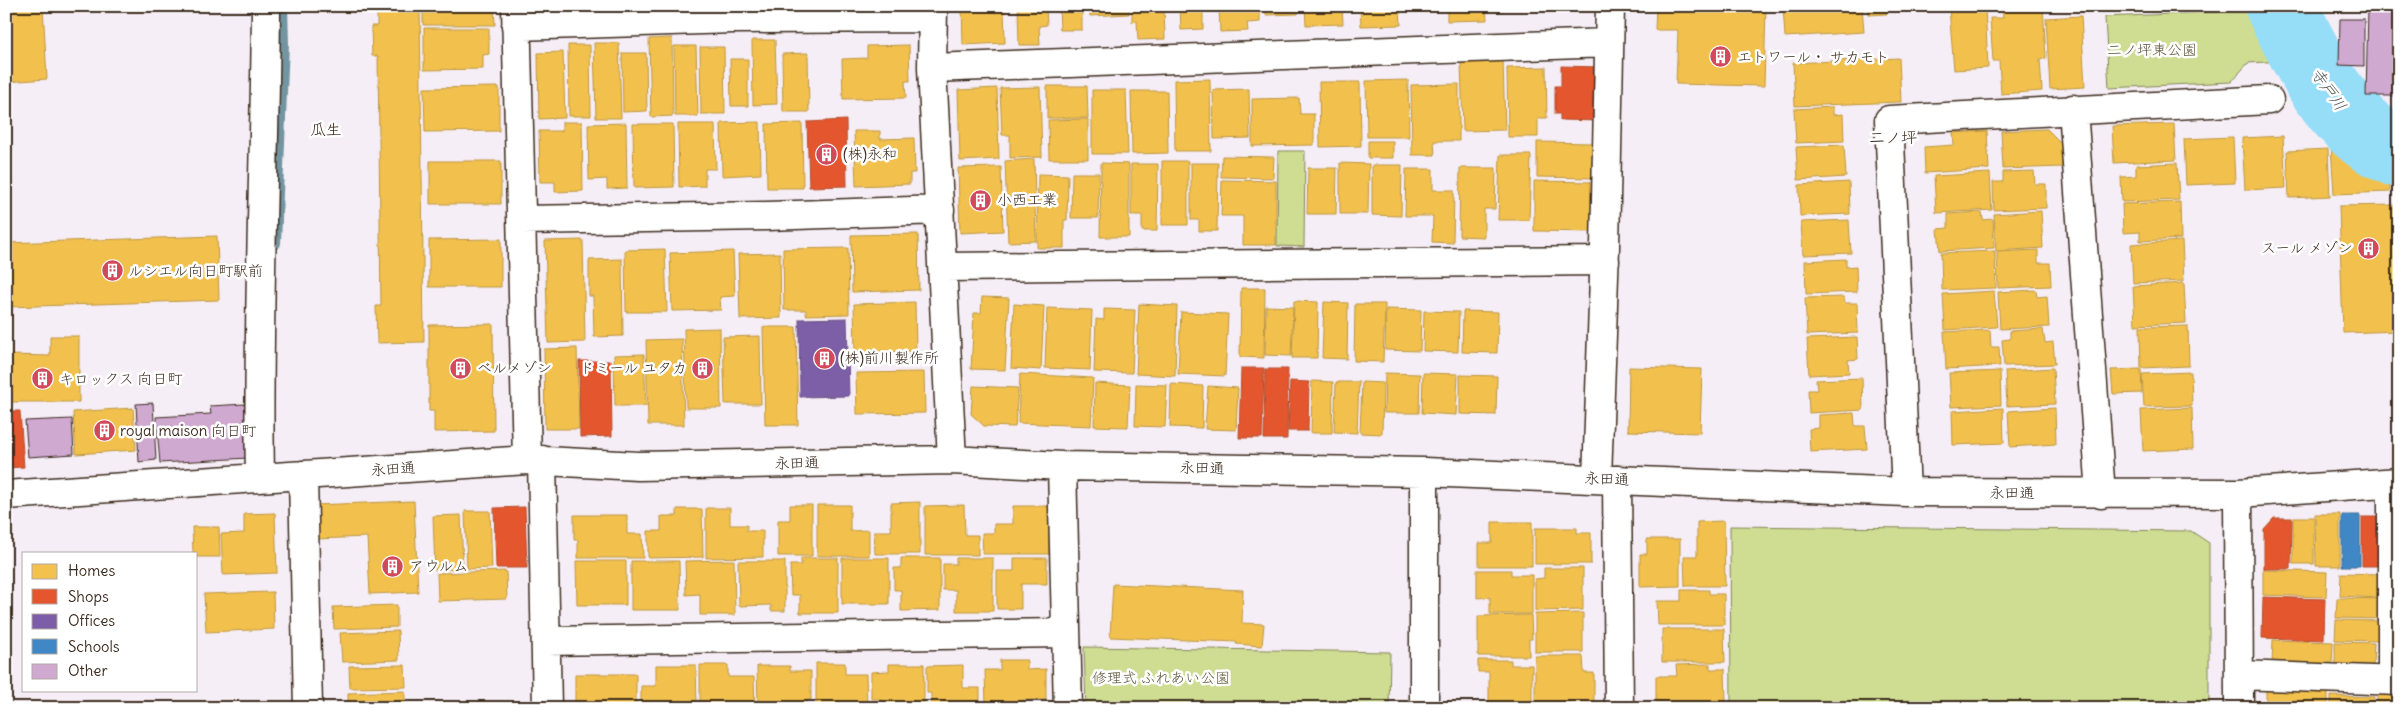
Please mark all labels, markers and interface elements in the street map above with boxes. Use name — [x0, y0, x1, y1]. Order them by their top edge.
park label: 二ノ坪東公園 — [2107, 40, 2197, 59]
building icon: エトワール・ サカモト — [1709, 45, 1733, 69]
place label: エトワール・ サカモト — [1737, 47, 1890, 66]
water label: 寺戸川 — [2307, 64, 2351, 114]
district label: 瓜生 — [310, 119, 342, 139]
district label: 二ノ坪 — [1869, 127, 1917, 147]
building icon: (株)永和 — [815, 142, 839, 166]
place label: (株)永和 — [843, 144, 897, 163]
building icon: 小西工業 — [969, 188, 993, 212]
place label: 小西工業 — [997, 190, 1057, 209]
building icon: スール メゾン — [2357, 236, 2381, 260]
place label: スール メゾン — [2261, 238, 2353, 257]
building icon: ルシエル向日町駅前 — [100, 259, 124, 283]
place label: ルシエル向日町駅前 — [128, 261, 263, 280]
building icon: (株)前川製作所 — [812, 346, 836, 370]
place label: (株)前川製作所 — [840, 348, 939, 367]
building icon: ベルメゾン — [449, 356, 473, 380]
building icon: ドミール ユタカ — [691, 356, 715, 380]
place label: ベルメゾン — [477, 358, 552, 377]
place label: ドミール ユタカ — [580, 358, 687, 377]
building icon: キロックス 向日町 — [31, 367, 55, 391]
place label: キロックス 向日町 — [59, 369, 183, 388]
building icon: royal maison 向日町 — [92, 419, 116, 443]
place label: royal maison 向日町 — [120, 421, 257, 440]
street label: 永田通 — [774, 453, 820, 472]
street label: 永田通 — [370, 457, 416, 480]
street label: 永田通 — [1179, 458, 1225, 477]
street label: 永田通 — [1584, 468, 1630, 489]
street label: 永田通 — [1989, 483, 2035, 502]
legend — [22, 552, 198, 692]
building icon: アウルム — [381, 554, 405, 578]
place label: アウルム — [409, 556, 468, 575]
text: Homes — [68, 561, 115, 580]
text: Shops — [68, 587, 109, 606]
text: Offices — [68, 611, 115, 630]
text: Schools — [68, 637, 120, 656]
text: Other — [68, 661, 108, 680]
park label: 修理式 ふれあい公園 — [1092, 668, 1230, 687]

